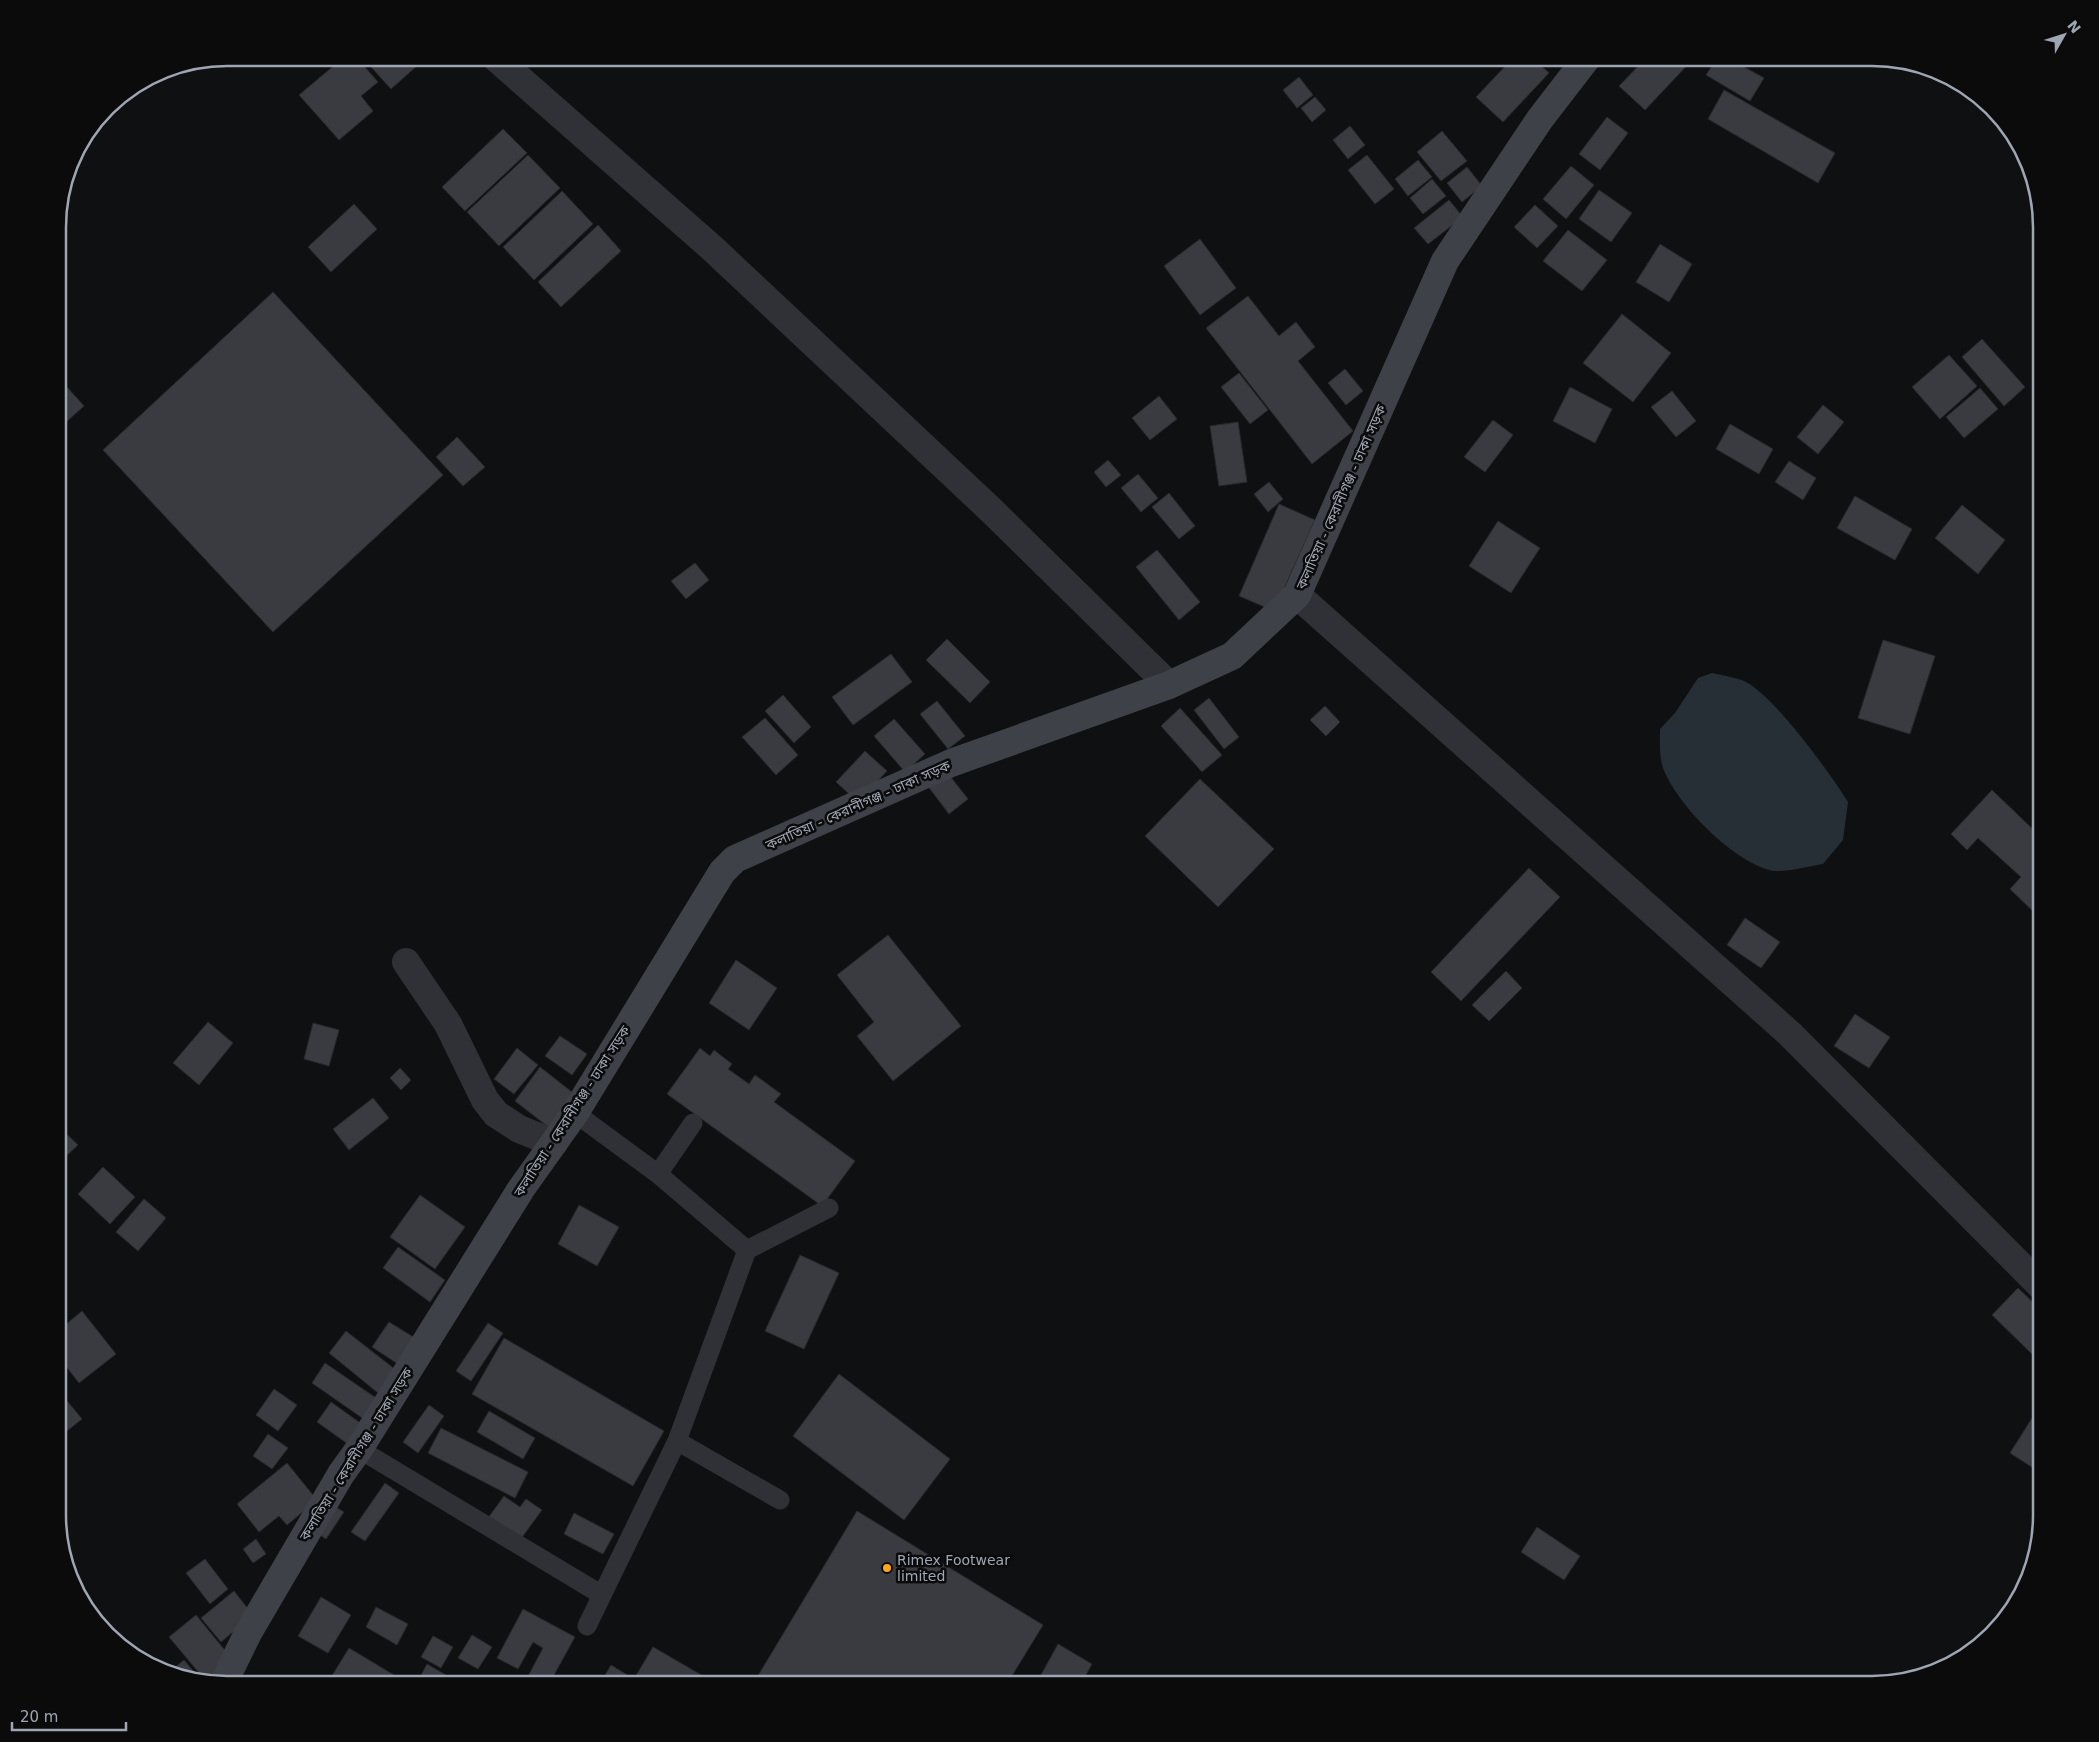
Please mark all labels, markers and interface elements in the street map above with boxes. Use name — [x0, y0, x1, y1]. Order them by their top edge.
north arrow — [2039, 10, 2089, 60]
text: N — [2064, 17, 2084, 36]
street label: কলাতিয়া - কেরানীগঞ্জ - ঢাকা সড়ক — [1293, 402, 1389, 593]
street label: কলাতিয়া - কেরানীগঞ্জ - ঢাকা সড়ক — [762, 757, 953, 853]
street label: কলাতিয়া - কেরানীগঞ্জ - ঢাকা সড়ক — [510, 1022, 634, 1200]
street label: কলাতিয়া - কেরানীগঞ্জ - ঢাকা সড়ক — [296, 1364, 416, 1544]
place label: Rimex Footwear limited — [897, 1552, 1010, 1584]
marker: Rimex Footwear limited — [881, 1562, 893, 1574]
scale bar — [12, 1700, 126, 1732]
text: 20 m — [20, 1708, 58, 1726]

